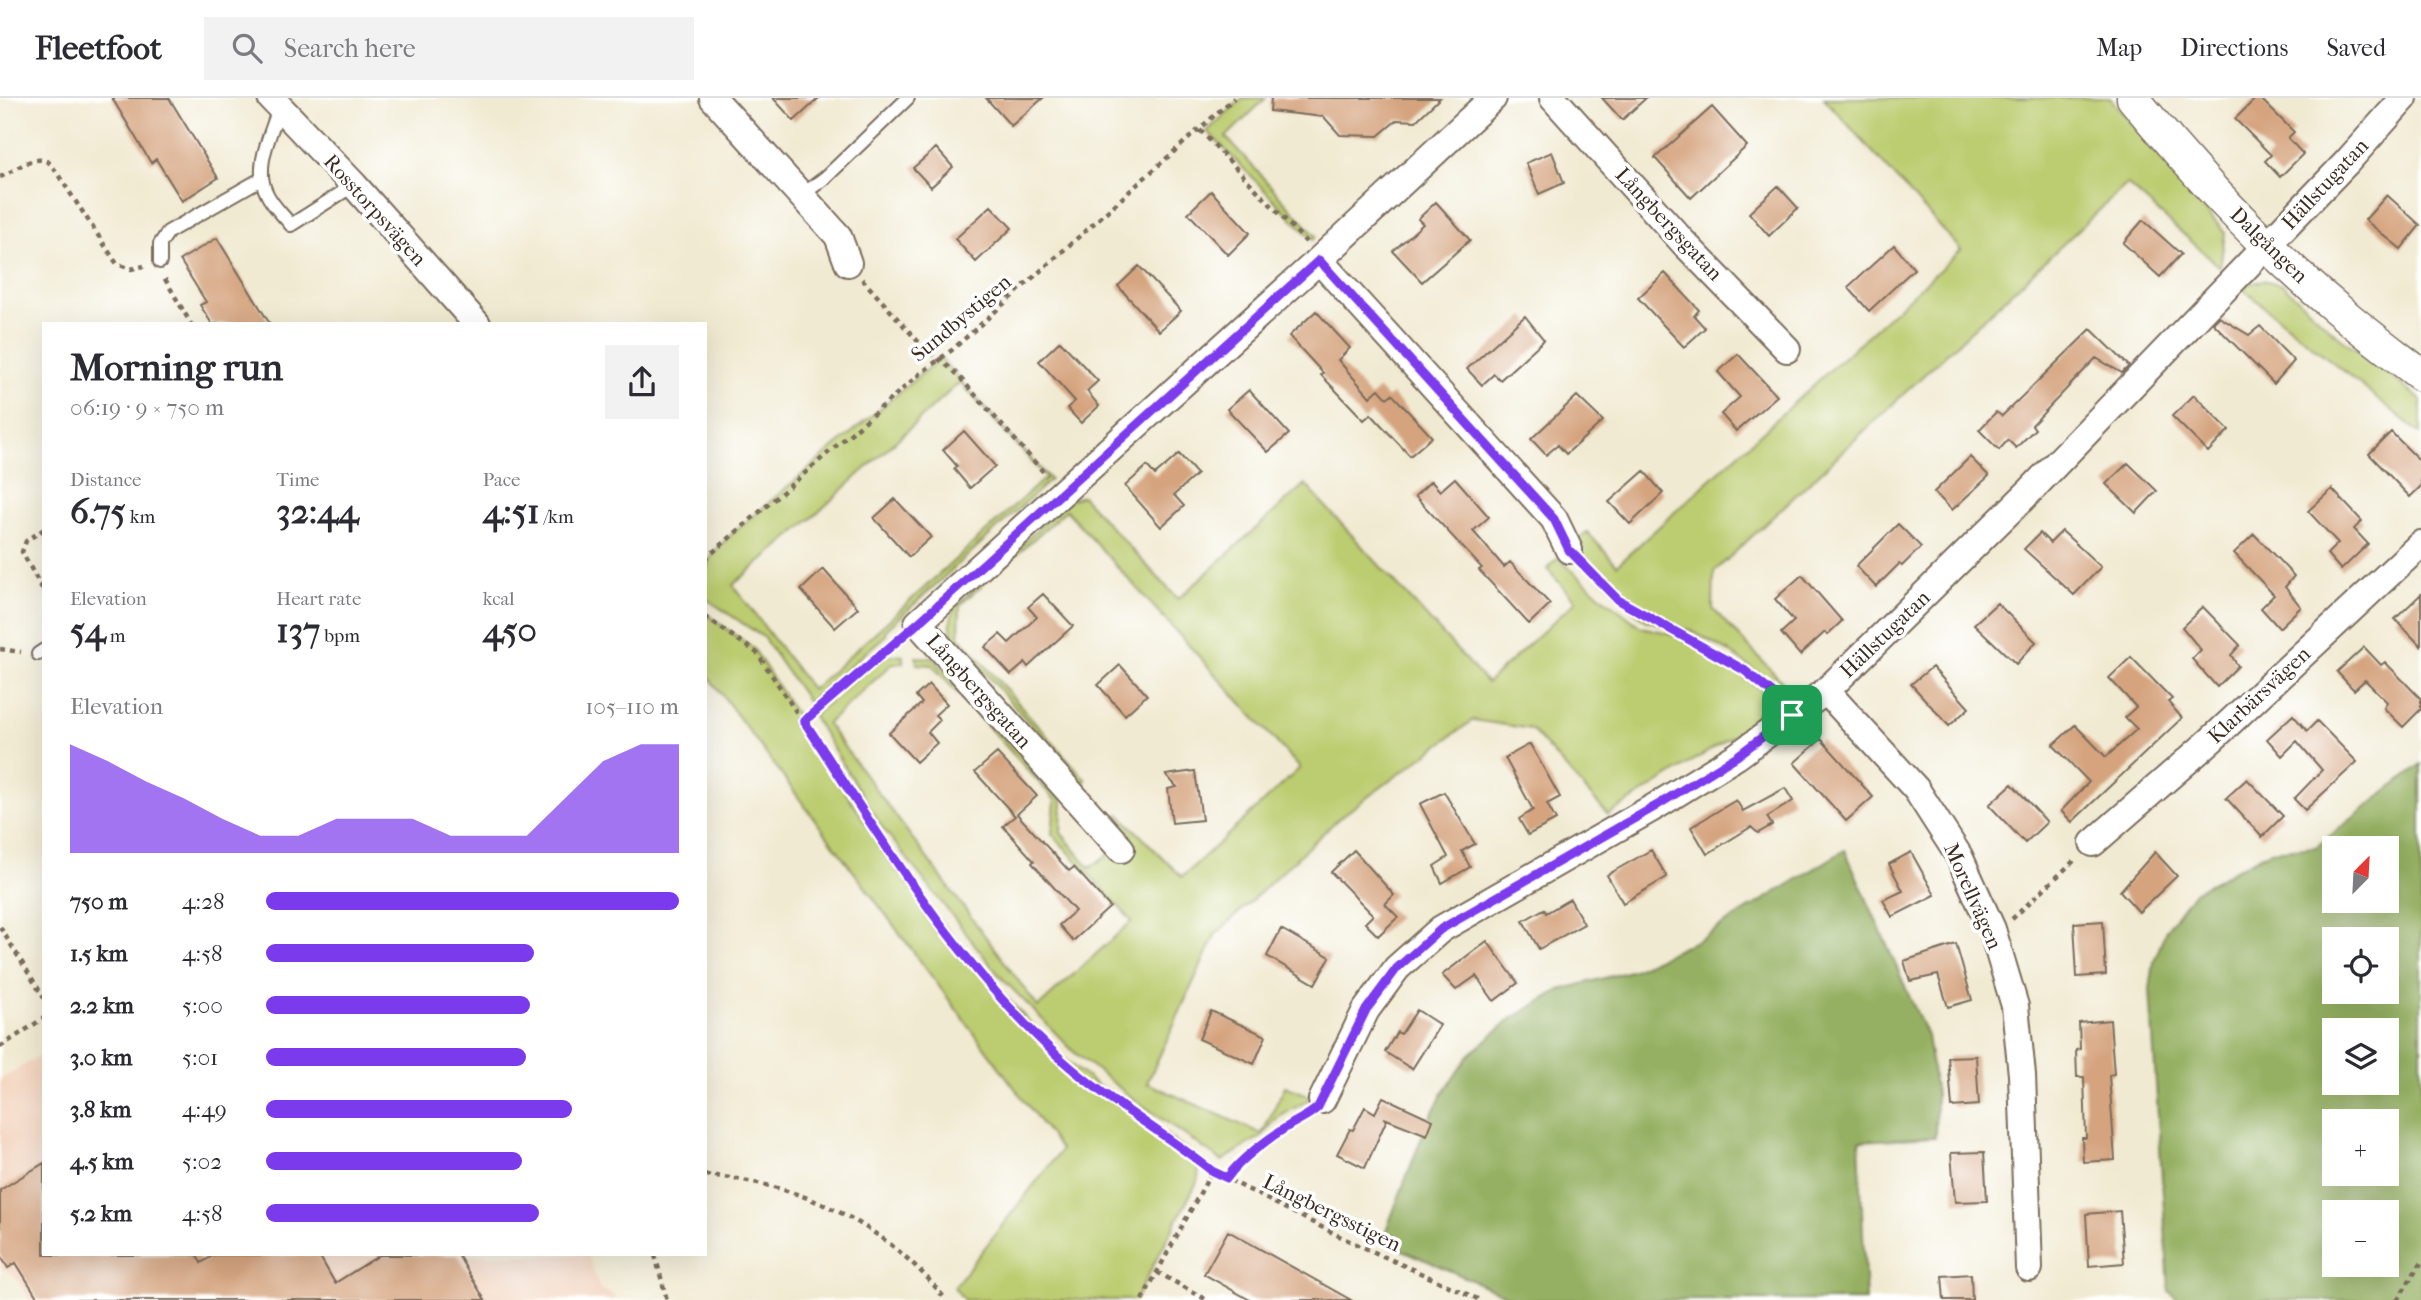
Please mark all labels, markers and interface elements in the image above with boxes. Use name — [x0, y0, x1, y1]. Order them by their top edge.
search box — [204, 17, 694, 80]
text: Fleetfoot — [35, 29, 162, 68]
icon: search — [228, 29, 266, 67]
text: Search here — [284, 33, 416, 64]
text: Map — [2096, 34, 2142, 62]
text: Directions — [2180, 34, 2288, 62]
text: Saved — [2326, 34, 2386, 62]
street label: Hällstugatan — [2277, 134, 2373, 234]
street label: Rosstorpsvägen — [319, 149, 431, 271]
street label: Långbergsgatan — [1611, 163, 1727, 285]
street label: Dalgången — [2225, 202, 2313, 288]
street label: Sundbystigen — [906, 269, 1016, 367]
text: Morning run — [70, 345, 283, 390]
button: share — [605, 345, 679, 419]
text: 06:19 · 9 × 750 m — [70, 394, 224, 421]
text: Distance — [70, 469, 141, 491]
text: Time — [276, 469, 320, 491]
text: Pace — [483, 469, 521, 491]
text: 6.75 — [70, 491, 126, 532]
text: 32:44 — [276, 491, 359, 532]
text: 4:51 — [483, 491, 539, 532]
text: km — [126, 506, 155, 528]
text: /km — [539, 506, 574, 528]
street label: Hällstugatan — [1835, 585, 1935, 683]
text: Elevation — [70, 588, 147, 610]
text: Heart rate — [276, 588, 361, 610]
text: kcal — [483, 588, 515, 610]
text: 54 — [70, 610, 106, 651]
text: 137 — [276, 610, 320, 651]
text: 450 — [483, 610, 537, 651]
text: m — [106, 625, 126, 647]
text: bpm — [320, 625, 360, 647]
street label: Långbergsgatan — [921, 629, 1037, 753]
street label: Klarbärsvägen — [2203, 642, 2315, 748]
pin — [1762, 685, 1822, 745]
text: Elevation — [70, 693, 163, 720]
text: 105–110 m — [585, 693, 679, 720]
icon: arrive — [1773, 696, 1811, 734]
north arrow — [2322, 836, 2399, 914]
map controls — [2322, 836, 2399, 1277]
street label: Morellvägen — [1939, 839, 2007, 953]
text: 750 m — [70, 888, 128, 915]
text: 4:28 — [182, 888, 225, 915]
button: locate — [2322, 927, 2399, 1004]
text: 1.5 km — [70, 940, 128, 967]
text: 4:58 — [182, 940, 223, 967]
text: 2.2 km — [70, 992, 134, 1019]
text: 5:00 — [182, 992, 223, 1019]
button: layers — [2322, 1018, 2399, 1095]
text: 3.0 km — [70, 1044, 132, 1071]
text: 5:01 — [182, 1044, 218, 1071]
text: 3.8 km — [70, 1096, 131, 1123]
text: 4:49 — [182, 1096, 227, 1123]
button: + — [2322, 1109, 2399, 1186]
text: 4.5 km — [70, 1148, 134, 1175]
text: 5:02 — [182, 1148, 222, 1175]
street label: Långbergsstigen — [1259, 1169, 1405, 1257]
text: 5.2 km — [70, 1200, 132, 1227]
text: 4:58 — [182, 1200, 223, 1227]
button: − — [2322, 1200, 2399, 1277]

